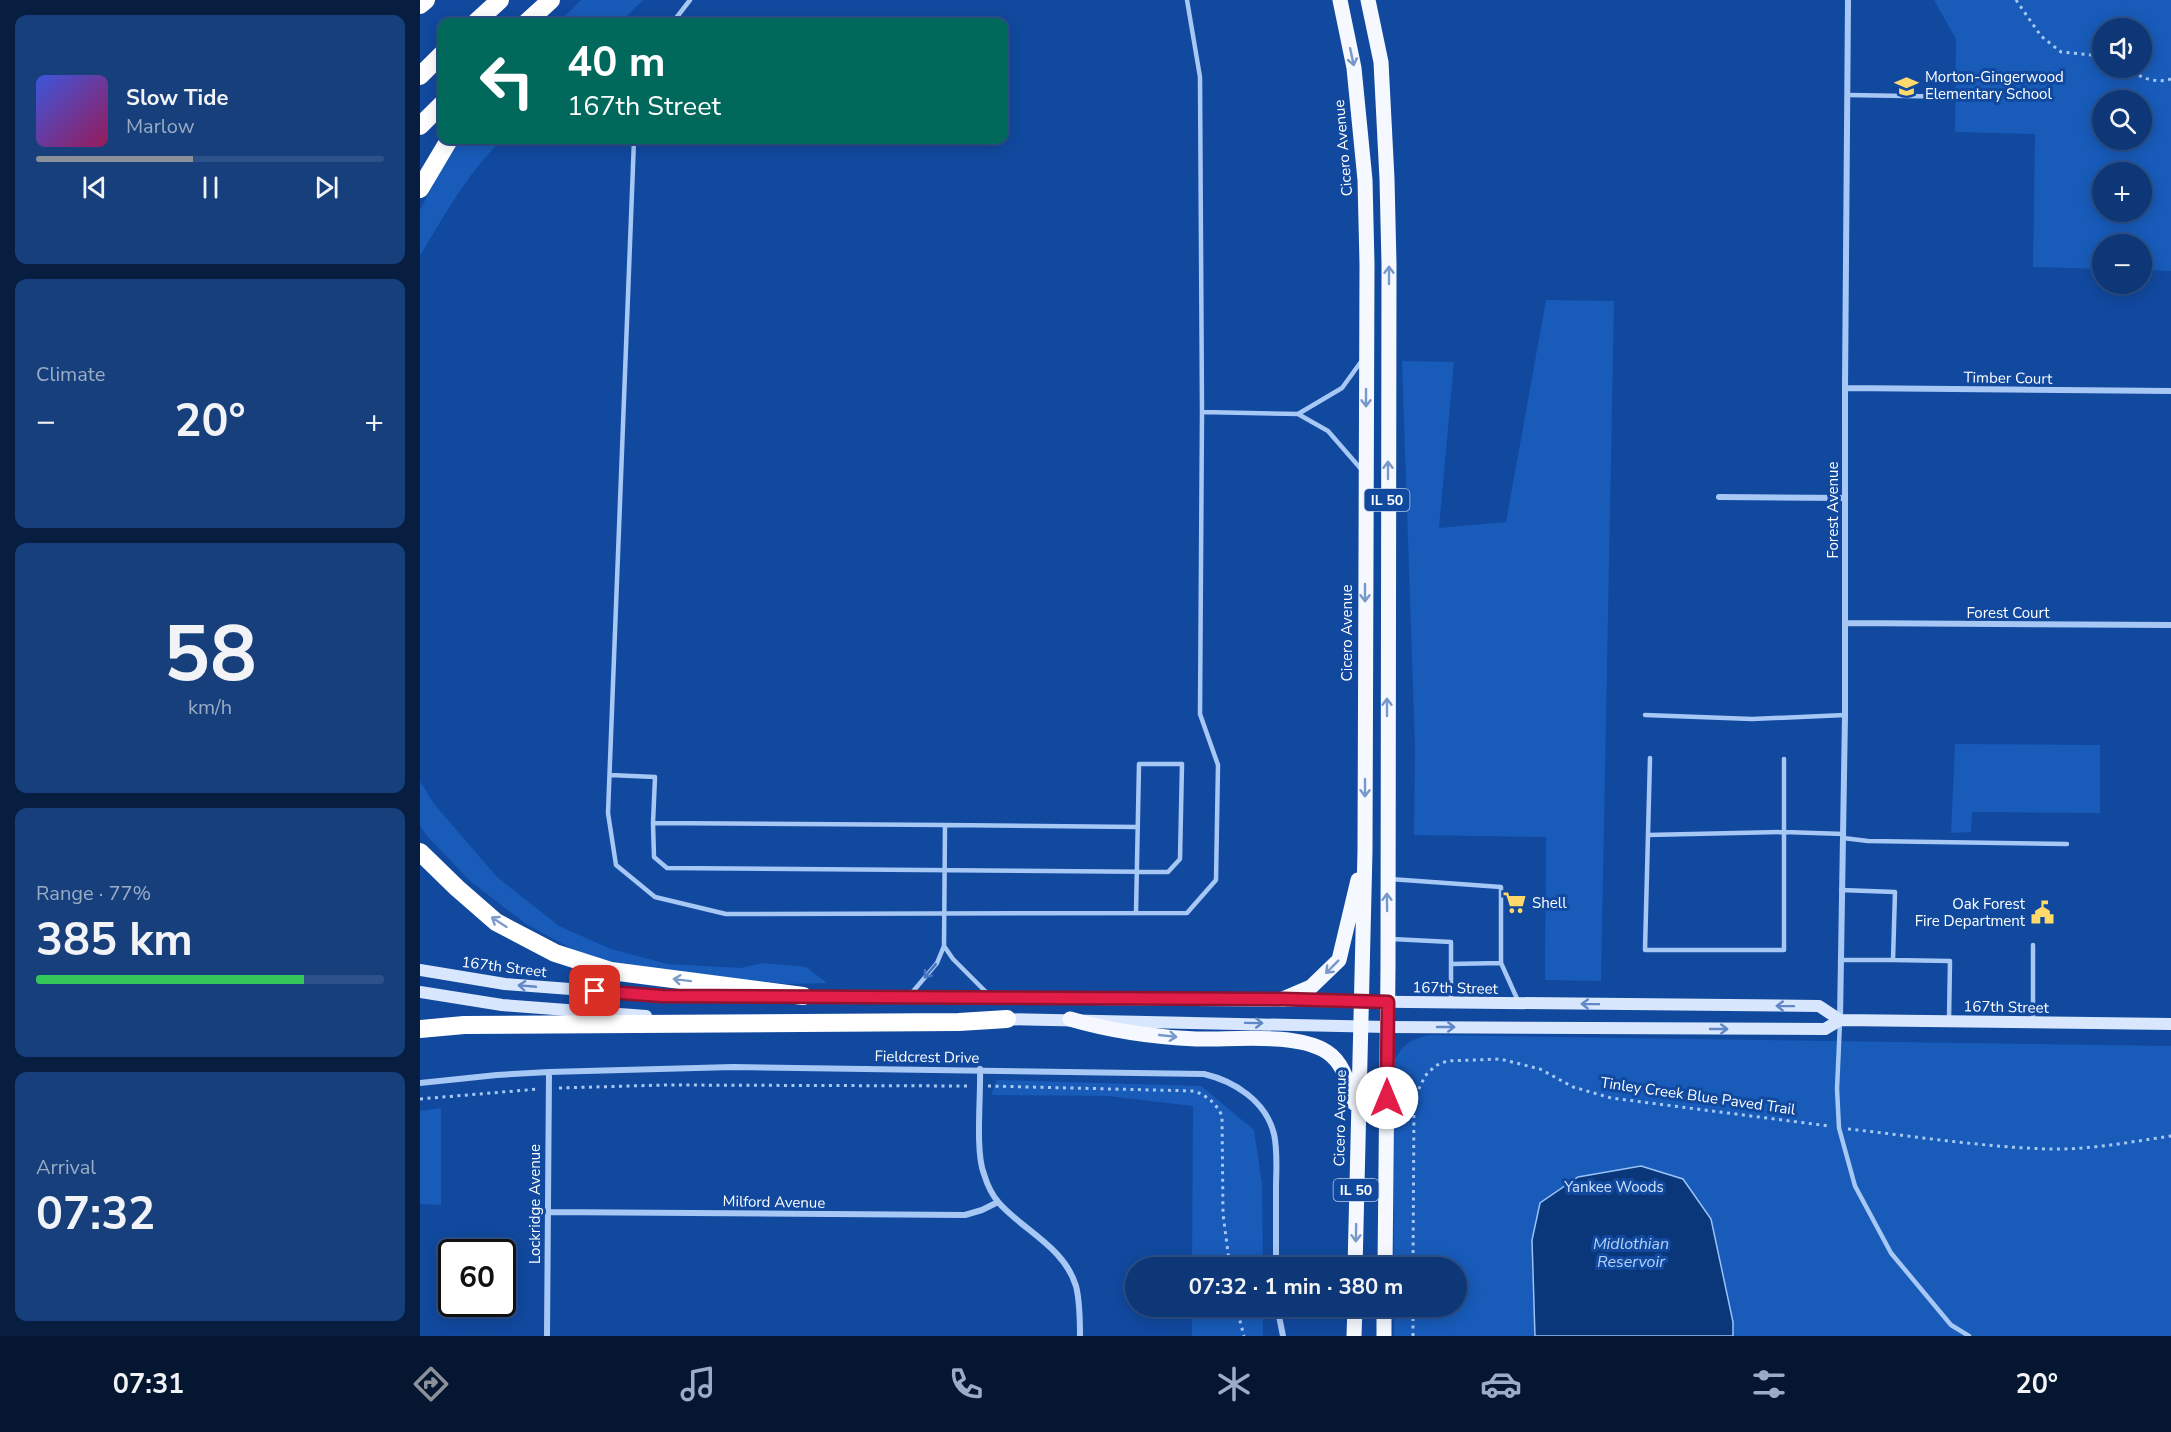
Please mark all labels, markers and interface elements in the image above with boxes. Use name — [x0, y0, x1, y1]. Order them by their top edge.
map controls — [2092, 18, 2152, 294]
button: sound — [2092, 18, 2152, 78]
text: 40 m — [567, 34, 666, 91]
icon: left — [468, 42, 546, 120]
one-way arrow — [1347, 47, 1358, 67]
place label: Morton-Gingerwood Elementary School — [1925, 67, 2064, 104]
school or university icon: Morton-Gingerwood Elementary School — [1894, 73, 1920, 99]
text: Slow Tide — [126, 83, 228, 113]
text: 167th Street — [567, 88, 721, 125]
button: search — [2092, 90, 2152, 150]
street label: Cicero Avenue — [1329, 99, 1357, 197]
text: Marlow — [126, 113, 194, 140]
button: + — [2092, 162, 2152, 222]
icon: previous — [78, 171, 111, 204]
icon: pause — [194, 171, 227, 204]
icon: next — [310, 171, 343, 204]
button: − — [2092, 234, 2152, 294]
one-way arrow — [1383, 265, 1395, 285]
text: Climate — [36, 361, 105, 388]
street label: Timber Court — [1964, 367, 2053, 389]
one-way arrow — [1360, 388, 1372, 408]
text: 20° — [174, 391, 246, 452]
text: − — [36, 399, 56, 444]
text: + — [364, 399, 384, 444]
one-way arrow — [1382, 460, 1393, 480]
street label: Forest Avenue — [1823, 462, 1843, 558]
road number: IL 50 — [1364, 489, 1410, 511]
one-way arrow — [1359, 583, 1371, 603]
street label: Cicero Avenue — [1337, 585, 1357, 681]
text: 58 — [163, 601, 257, 708]
street label: Forest Court — [1966, 603, 2050, 623]
text: km/h — [188, 694, 232, 721]
one-way arrow — [1381, 697, 1393, 717]
one-way arrow — [1359, 778, 1371, 798]
text: Range · 77% — [36, 880, 151, 907]
supermarket icon: Shell — [1501, 890, 1527, 916]
one-way arrow — [1381, 892, 1393, 912]
place label: Shell — [1532, 893, 1567, 913]
place label: Oak Forest Fire Department — [1915, 894, 2026, 931]
public building icon: Oak Forest Fire Department — [2030, 900, 2056, 926]
text: 385 km — [36, 910, 193, 971]
one-way arrow — [491, 916, 508, 928]
street label: 167th Street — [460, 952, 548, 982]
one-way arrow — [1325, 959, 1339, 974]
one-way arrow — [924, 963, 937, 979]
pin — [569, 965, 620, 1016]
icon: arrive — [578, 974, 611, 1007]
one-way arrow — [673, 975, 693, 986]
street label: 167th Street — [1412, 977, 1499, 999]
one-way arrow — [517, 980, 537, 991]
street label: 167th Street — [1963, 996, 2050, 1018]
one-way arrow — [1581, 998, 1601, 1010]
one-way arrow — [1776, 1000, 1796, 1012]
one-way arrow — [1244, 1018, 1264, 1029]
one-way arrow — [1435, 1021, 1455, 1033]
one-way arrow — [1709, 1023, 1729, 1035]
one-way arrow — [1158, 1031, 1178, 1042]
street label: Fieldcrest Drive — [874, 1046, 980, 1068]
position arrow — [1355, 1066, 1419, 1130]
street label: Cicero Avenue — [1329, 1069, 1351, 1167]
street label: Tinley Creek Blue Paved Trail — [1599, 1072, 1797, 1120]
street label: Lockridge Avenue — [525, 1144, 545, 1264]
text: Arrival — [36, 1154, 96, 1181]
park label: Yankee Woods — [1563, 1177, 1664, 1197]
road number: IL 50 — [1334, 1179, 1378, 1201]
text: 07:32 — [36, 1184, 155, 1245]
street label: Milford Avenue — [722, 1191, 826, 1213]
one-way arrow — [1350, 1223, 1362, 1243]
water label: Midlothian Reservoir — [1593, 1233, 1669, 1273]
speed limit sign: 60 — [438, 1239, 516, 1317]
text: 07:32 · 1 min · 380 m — [1189, 1272, 1403, 1302]
icon: directions — [410, 1363, 452, 1405]
icon: music — [677, 1363, 719, 1405]
icon: phone — [945, 1363, 987, 1405]
icon: climate — [1213, 1363, 1255, 1405]
icon: car — [1480, 1363, 1522, 1405]
icon: filters — [1748, 1363, 1790, 1405]
text: 07:31 — [113, 1366, 184, 1403]
text: 20° — [2015, 1366, 2058, 1403]

